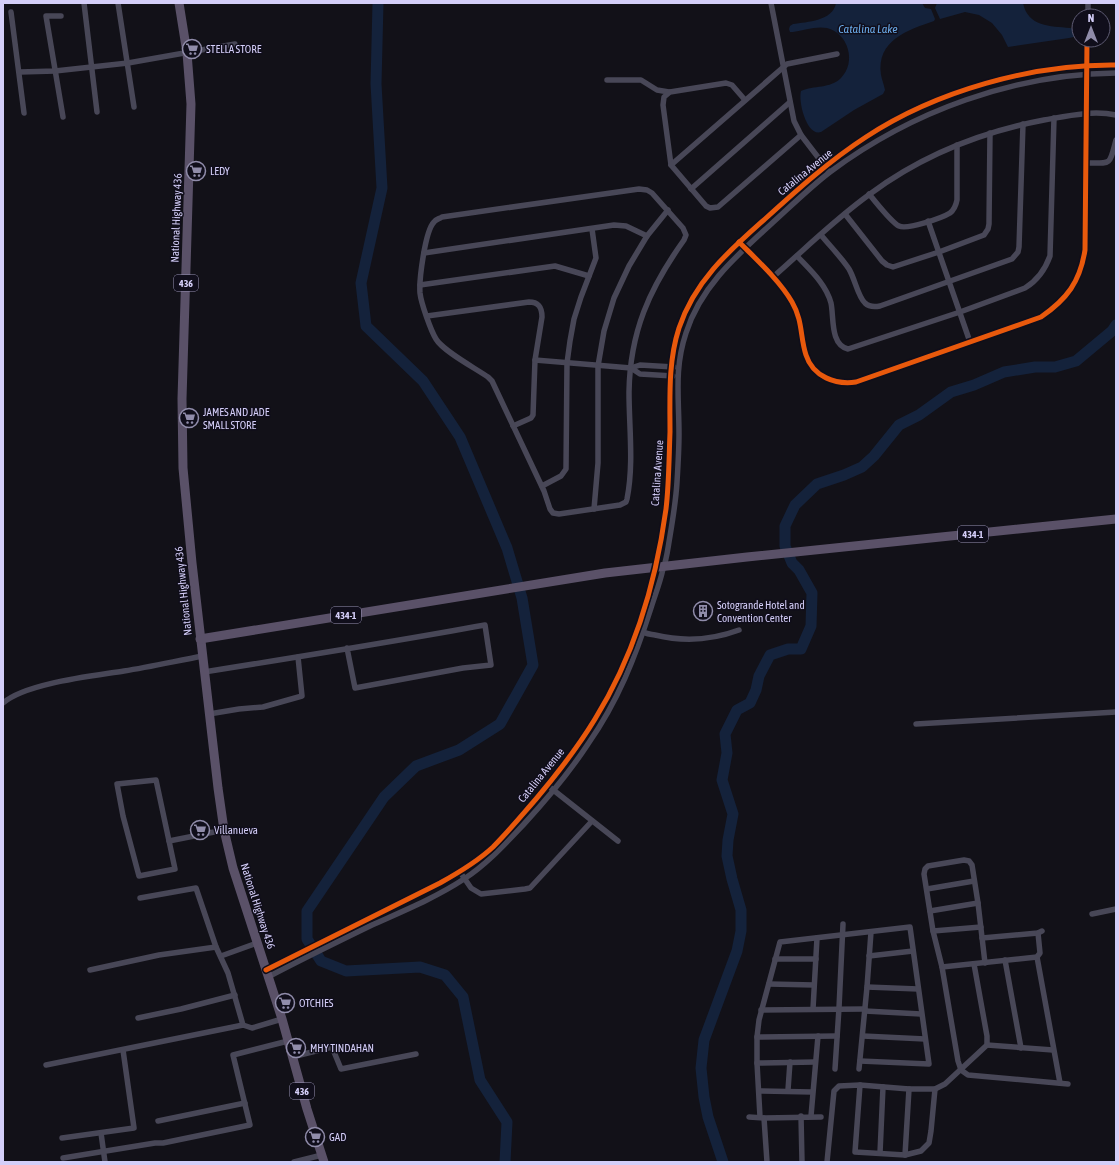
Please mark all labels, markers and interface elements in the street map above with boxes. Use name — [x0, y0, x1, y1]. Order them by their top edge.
north arrow — [1071, 8, 1111, 48]
text: N — [1088, 12, 1094, 24]
water label: Catalina Lake — [838, 22, 898, 36]
supermarket icon: STELLA STORE — [181, 38, 203, 60]
place label: STELLA STORE — [206, 43, 262, 55]
street label: Catalina Avenue — [775, 147, 835, 197]
supermarket icon: LEDY — [185, 160, 207, 182]
place label: LEDY — [210, 165, 230, 177]
street label: National Highway 436 — [168, 173, 184, 263]
road number: 436 — [174, 275, 198, 291]
place label: JAMES AND JADE SMALL STORE — [203, 406, 270, 431]
supermarket icon: JAMES AND JADE SMALL STORE — [178, 407, 200, 429]
street label: Catalina Avenue — [649, 440, 665, 506]
road number: 434-1 — [958, 526, 988, 542]
street label: National Highway 436 — [172, 546, 194, 636]
place label: Sotogrande Hotel and Convention Center — [717, 599, 805, 624]
building icon: Sotogrande Hotel and Convention Center — [692, 600, 714, 622]
road number: 434-1 — [331, 607, 361, 623]
street label: Catalina Avenue — [516, 745, 566, 805]
supermarket icon: Villanueva — [189, 819, 211, 841]
place label: Villanueva — [214, 824, 258, 836]
street label: National Highway 436 — [238, 862, 278, 950]
supermarket icon: OTCHIES — [274, 992, 296, 1014]
place label: OTCHIES — [299, 997, 334, 1009]
supermarket icon: MHY TINDAHAN — [285, 1037, 307, 1059]
place label: MHY TINDAHAN — [310, 1042, 374, 1054]
road number: 436 — [290, 1083, 314, 1099]
supermarket icon: GAD — [304, 1126, 326, 1148]
place label: GAD — [329, 1131, 346, 1143]

